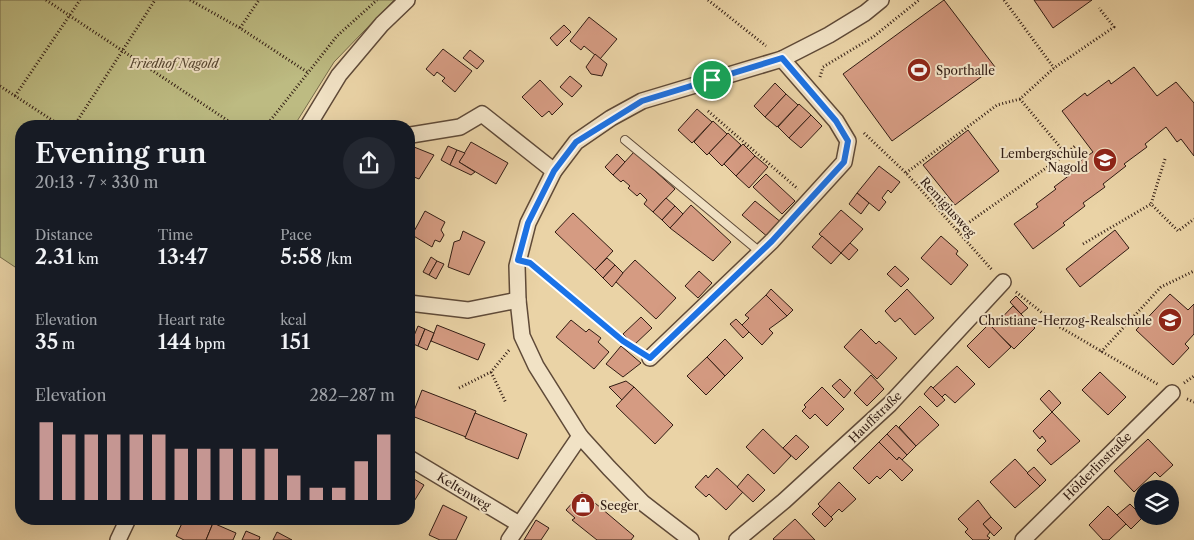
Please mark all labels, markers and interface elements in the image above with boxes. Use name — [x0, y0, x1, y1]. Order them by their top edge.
park label: Friedhof Nagold — [129, 56, 220, 71]
sports icon: Sporthalle — [906, 57, 932, 83]
pin — [691, 59, 733, 101]
place label: Sporthalle — [936, 63, 995, 78]
icon: arrive — [698, 66, 726, 94]
text: Evening run — [35, 136, 207, 170]
button: share — [343, 137, 395, 189]
place label: Lembergschule Nagold — [1000, 146, 1089, 175]
school or university icon: Lembergschule Nagold — [1092, 147, 1118, 173]
text: 20:13 · 7 × 330 m — [35, 172, 158, 192]
street label: Remigiusweg — [917, 174, 979, 241]
text: Distance — [35, 226, 93, 244]
text: Time — [158, 226, 193, 244]
text: Pace — [280, 226, 312, 244]
text: 2.31 — [35, 244, 74, 269]
text: 13:47 — [158, 244, 208, 269]
text: 5:58 — [280, 244, 322, 269]
text: km — [74, 250, 99, 268]
text: /km — [322, 250, 352, 268]
school or university icon: Christiane-Herzog-Realschule — [1157, 307, 1183, 333]
text: Elevation — [35, 311, 98, 329]
text: Heart rate — [158, 311, 225, 329]
text: kcal — [280, 311, 307, 329]
place label: Christiane-Herzog-Realschule — [978, 313, 1152, 328]
text: 35 — [35, 329, 58, 354]
text: 144 — [158, 329, 192, 354]
text: 151 — [280, 329, 310, 354]
text: m — [58, 335, 75, 353]
text: bpm — [192, 335, 225, 353]
text: Elevation — [35, 385, 106, 405]
text: 282–287 m — [310, 385, 395, 405]
street label: Hauffstraße — [845, 388, 905, 446]
street label: Hölderlinstraße — [1060, 429, 1134, 503]
street label: Keltenweg — [434, 469, 494, 513]
map controls — [1134, 480, 1179, 525]
button: layers — [1134, 480, 1179, 525]
shop icon: Seeger — [570, 492, 596, 518]
place label: Seeger — [600, 498, 639, 513]

